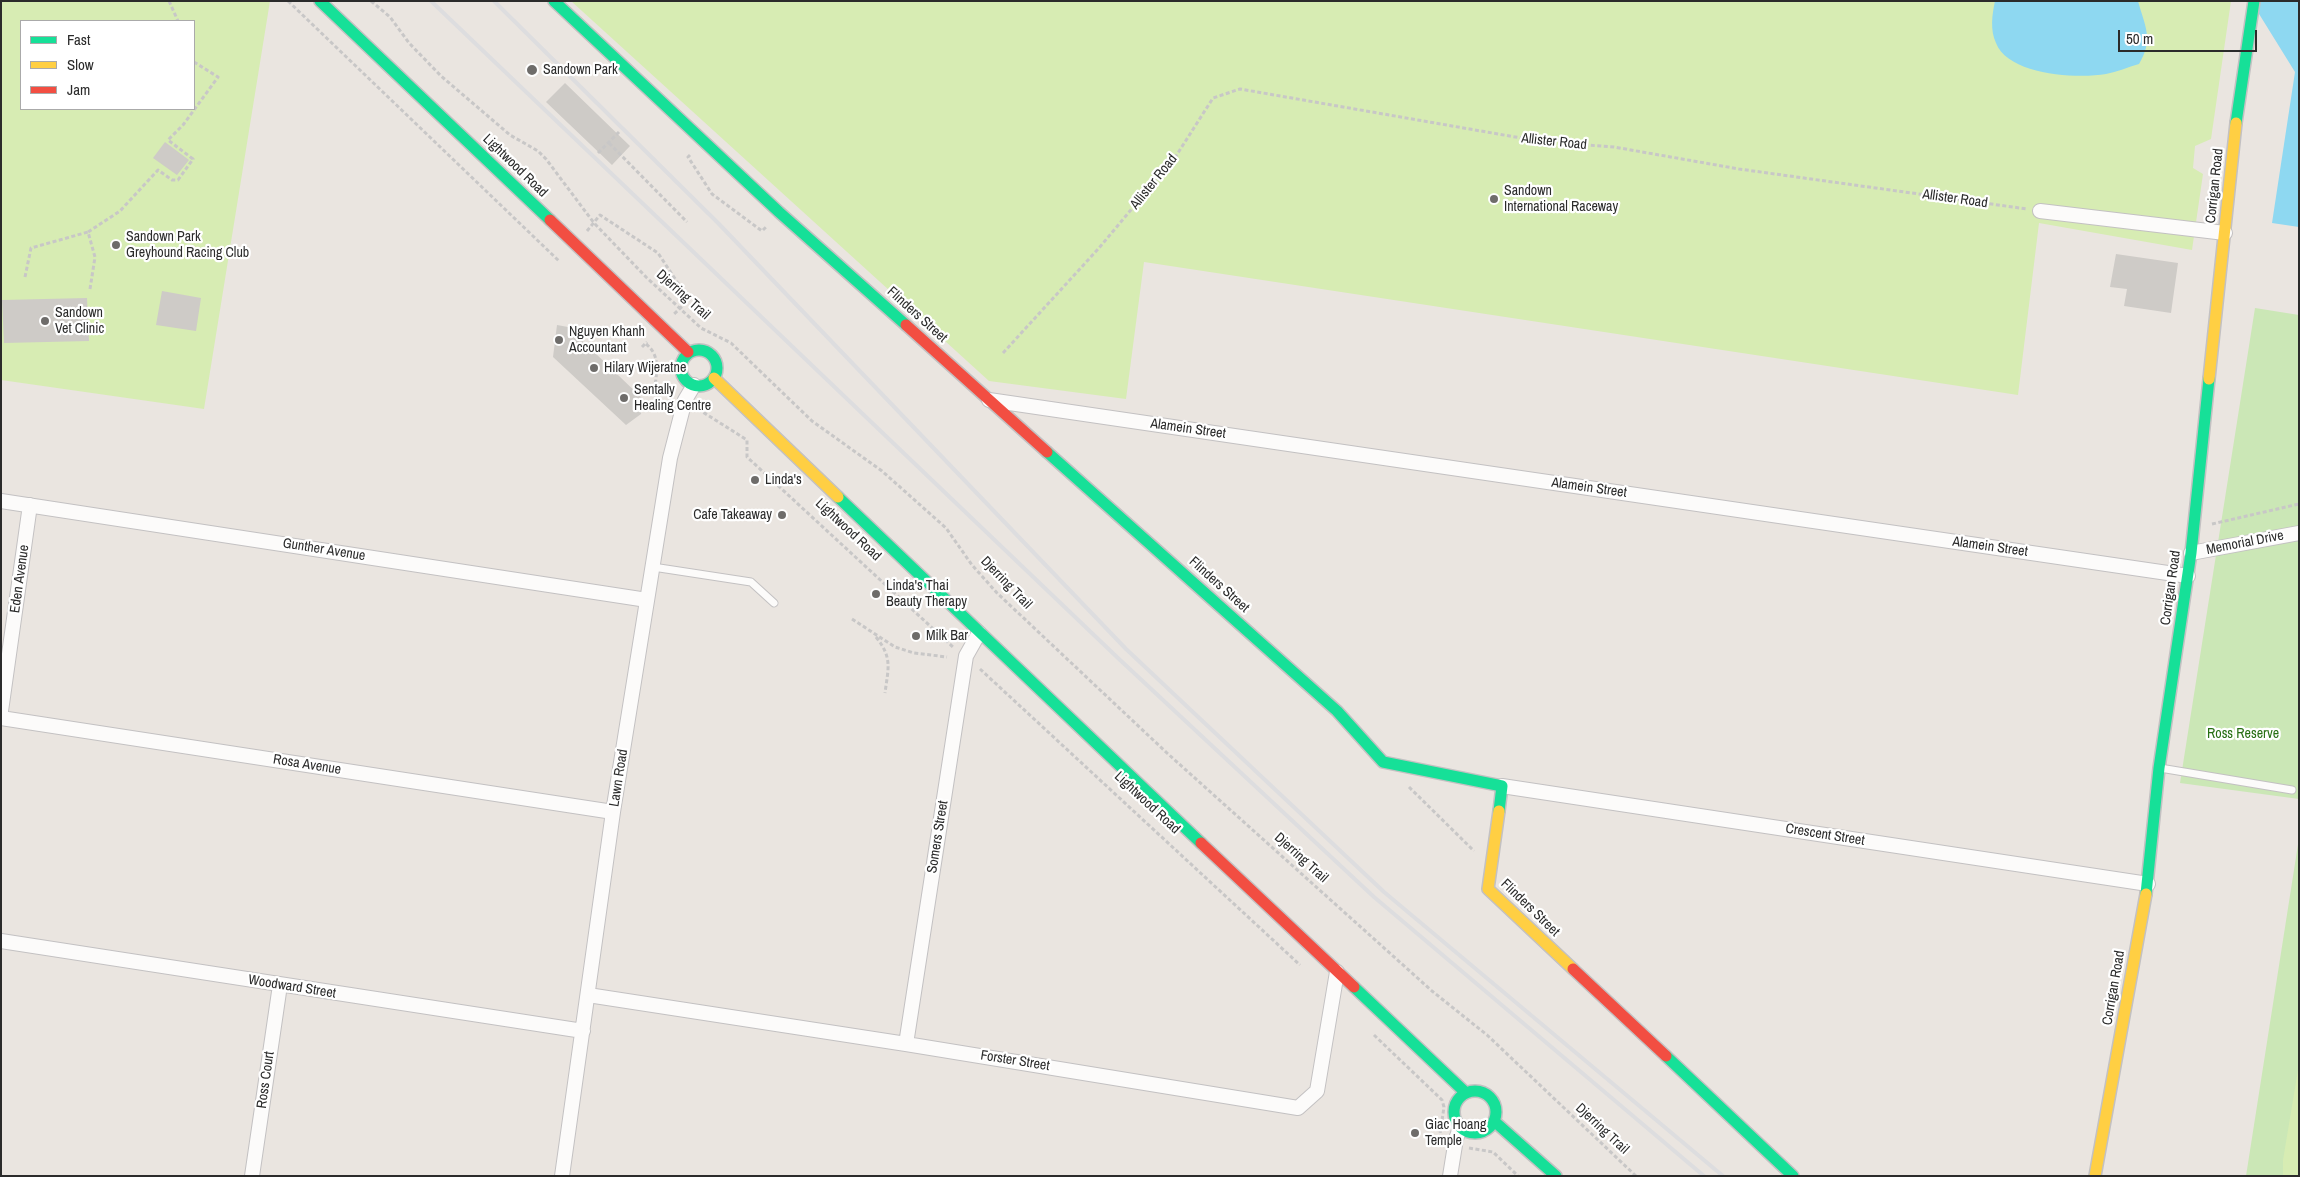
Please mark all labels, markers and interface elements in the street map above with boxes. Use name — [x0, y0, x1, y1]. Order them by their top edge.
legend — [20, 20, 195, 110]
scale bar — [2120, 20, 2259, 52]
text: 50 m — [2126, 28, 2153, 49]
text: Fast — [67, 29, 90, 50]
text: Slow — [67, 54, 94, 75]
place label: Sandown Park — [543, 62, 618, 78]
marker: Sandown Park — [525, 63, 539, 77]
text: Jam — [67, 79, 90, 100]
street label: Allister Road — [1520, 130, 1588, 154]
street label: Lightwood Road — [479, 131, 551, 201]
street label: Corrigan Road — [2203, 148, 2227, 224]
street label: Allister Road — [1127, 151, 1181, 213]
place label: Sandown International Raceway — [1504, 183, 1618, 216]
street label: Allister Road — [1921, 186, 1989, 212]
marker: Sandown International Raceway — [1488, 193, 1500, 205]
place label: Sandown Park Greyhound Racing Club — [126, 229, 249, 262]
marker: Sandown Park Greyhound Racing Club — [110, 239, 122, 251]
street label: Djerring Trail — [653, 266, 713, 324]
street label: Flinders Street — [883, 284, 951, 346]
place label: Sandown Vet Clinic — [55, 305, 104, 338]
marker: Sandown Vet Clinic — [39, 315, 51, 327]
place label: Nguyen Khanh Accountant — [569, 324, 645, 357]
marker: Nguyen Khanh Accountant — [553, 334, 565, 346]
place label: Hilary Wijeratne — [604, 360, 686, 376]
marker: Hilary Wijeratne — [588, 362, 600, 374]
place label: Sentally Healing Centre — [634, 382, 711, 414]
marker: Sentally Healing Centre — [618, 392, 630, 404]
street label: Alamein Street — [1149, 415, 1227, 443]
place label: Linda's — [765, 472, 802, 488]
marker: Linda's — [749, 474, 761, 486]
street label: Alamein Street — [1550, 474, 1628, 502]
street label: Lightwood Road — [812, 495, 884, 565]
place label: Cafe Takeaway — [693, 507, 772, 523]
marker: Cafe Takeaway — [776, 509, 788, 521]
street label: Memorial Drive — [2205, 527, 2285, 559]
street label: Alamein Street — [1951, 533, 2029, 561]
street label: Gunther Avenue — [281, 535, 367, 565]
street label: Eden Avenue — [7, 544, 33, 614]
street label: Corrigan Road — [2157, 550, 2185, 626]
street label: Djerring Trail — [977, 553, 1035, 613]
street label: Flinders Street — [1185, 554, 1253, 616]
place label: Linda's Thai Beauty Therapy — [886, 578, 967, 610]
marker: Linda's Thai Beauty Therapy — [870, 588, 882, 600]
place label: Milk Bar — [926, 628, 968, 644]
marker: Milk Bar — [910, 630, 922, 642]
park label: Ross Reserve — [2207, 726, 2279, 742]
street label: Lawn Road — [606, 748, 632, 808]
street label: Rosa Avenue — [272, 751, 342, 779]
street label: Lightwood Road — [1111, 768, 1183, 838]
street label: Somers Street — [924, 799, 952, 875]
street label: Crescent Street — [1784, 820, 1866, 850]
street label: Djerring Trail — [1271, 829, 1331, 887]
street label: Flinders Street — [1497, 876, 1563, 940]
street label: Corrigan Road — [2099, 949, 2129, 1027]
street label: Woodward Street — [247, 972, 337, 1002]
street label: Forster Street — [979, 1047, 1051, 1075]
street label: Ross Court — [254, 1050, 278, 1110]
street label: Djerring Trail — [1572, 1100, 1632, 1158]
place label: Giac Hoang Temple — [1425, 1117, 1486, 1150]
marker: Giac Hoang Temple — [1409, 1127, 1421, 1139]

